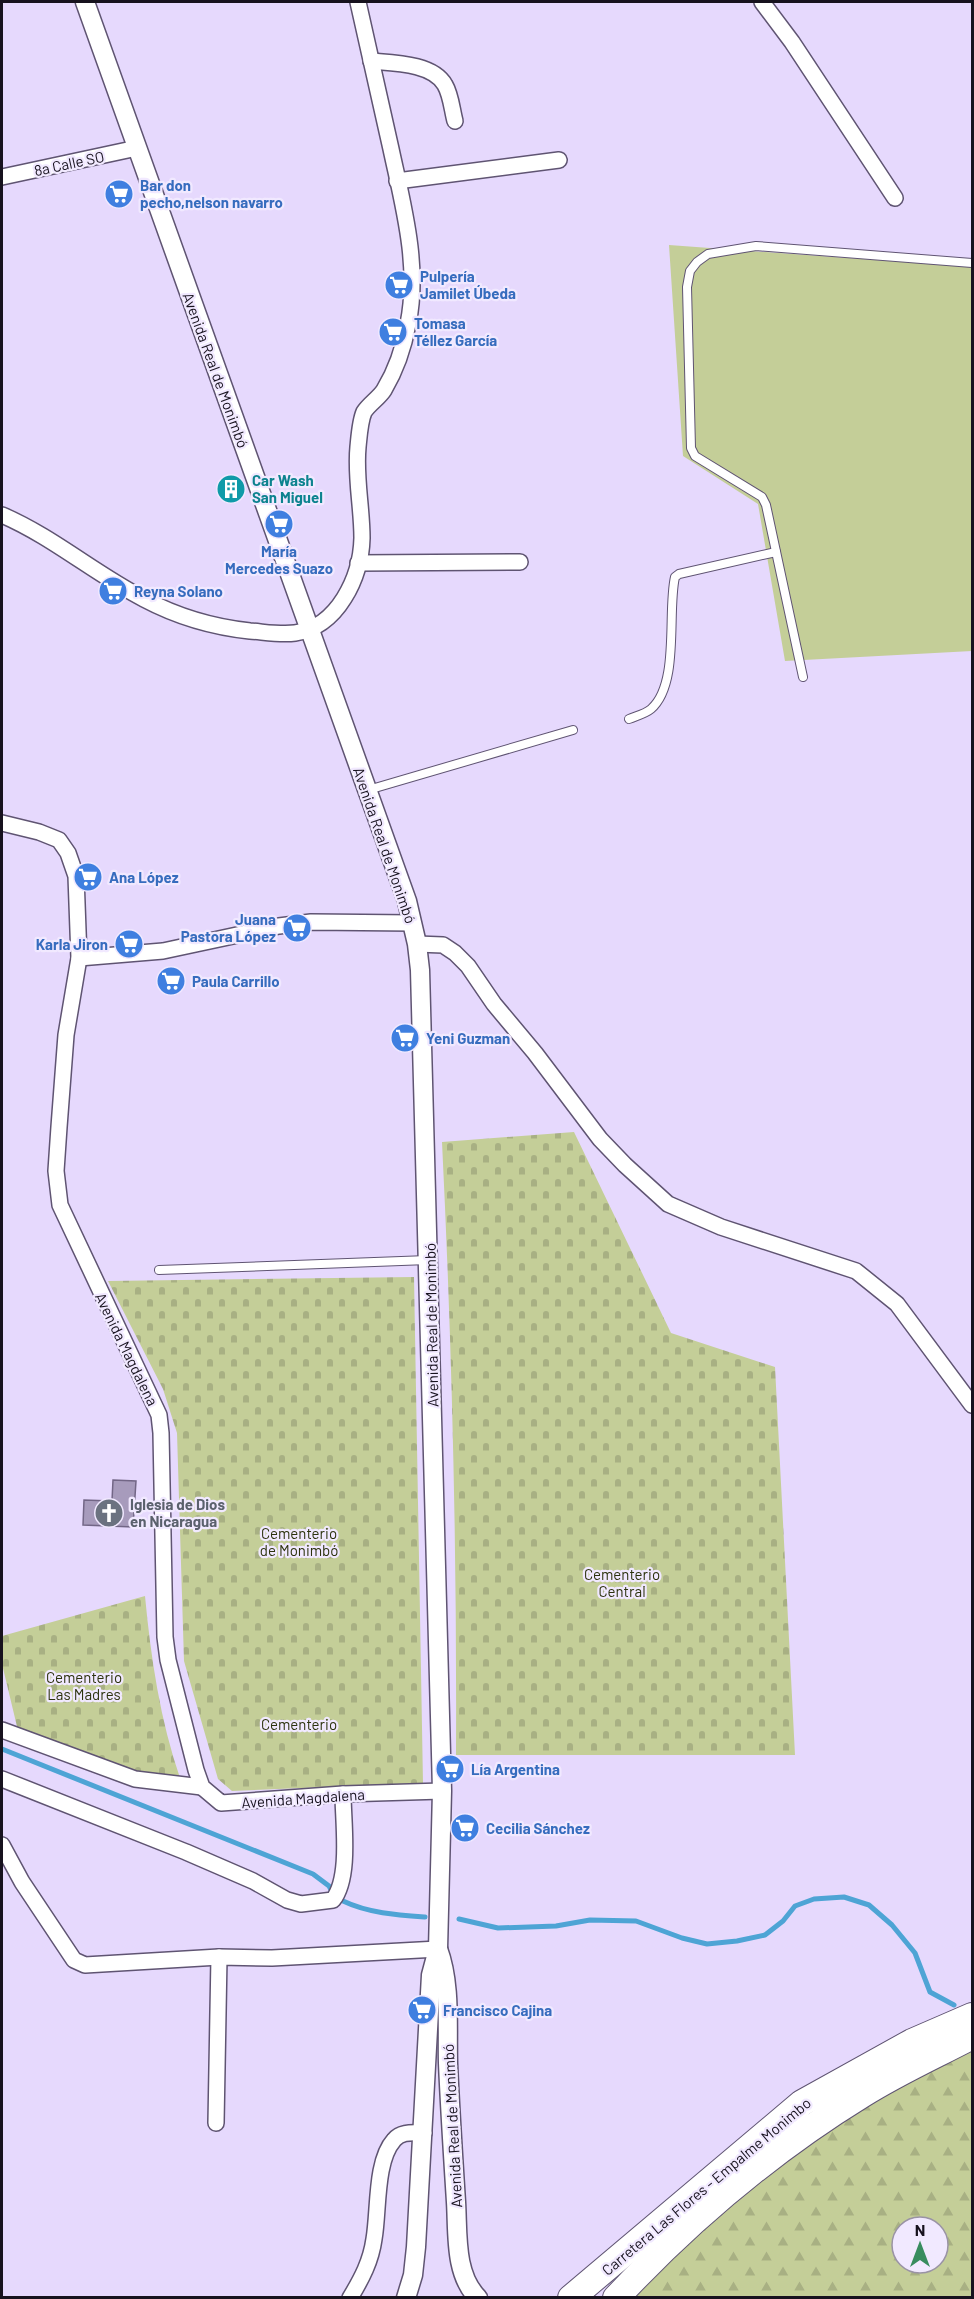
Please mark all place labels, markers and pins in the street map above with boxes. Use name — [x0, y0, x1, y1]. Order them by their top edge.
place label: Bar don pecho,nelson navarro — [140, 176, 283, 211]
supermarket icon: Bar don pecho,nelson navarro — [103, 178, 135, 210]
place label: Pulpería Jamilet Úbeda — [420, 267, 516, 302]
supermarket icon: Pulpería Jamilet Úbeda — [383, 269, 415, 301]
place label: Tomasa Téllez García — [414, 314, 497, 349]
supermarket icon: Tomasa Téllez García — [377, 316, 409, 348]
place label: Car Wash San Miguel — [252, 471, 323, 506]
building icon: Car Wash San Miguel — [215, 473, 247, 505]
supermarket icon: María Mercedes Suazo — [263, 508, 295, 540]
place label: María Mercedes Suazo — [225, 542, 333, 577]
supermarket icon: Reyna Solano — [97, 575, 129, 607]
place label: Reyna Solano — [134, 582, 223, 600]
supermarket icon: Ana López — [72, 861, 104, 893]
place label: Ana López — [109, 868, 179, 886]
place label: Juana Pastora López — [181, 910, 276, 945]
supermarket icon: Juana Pastora López — [281, 912, 313, 944]
supermarket icon: Karla Jiron — [113, 928, 145, 960]
place label: Karla Jiron — [36, 935, 108, 953]
supermarket icon: Paula Carrillo — [155, 965, 187, 997]
place label: Paula Carrillo — [192, 972, 280, 990]
supermarket icon: Yeni Guzman — [389, 1022, 421, 1054]
place label: Yeni Guzman — [426, 1029, 510, 1047]
place label: Iglesia de Dios en Nicaragua — [130, 1495, 225, 1530]
church icon: Iglesia de Dios en Nicaragua — [93, 1497, 125, 1529]
supermarket icon: Lía Argentina — [434, 1753, 466, 1785]
place label: Lía Argentina — [471, 1760, 560, 1778]
supermarket icon: Cecilia Sánchez — [449, 1812, 481, 1844]
place label: Cecilia Sánchez — [486, 1819, 590, 1837]
supermarket icon: Francisco Cajina — [406, 1994, 438, 2026]
place label: Francisco Cajina — [443, 2001, 552, 2019]

